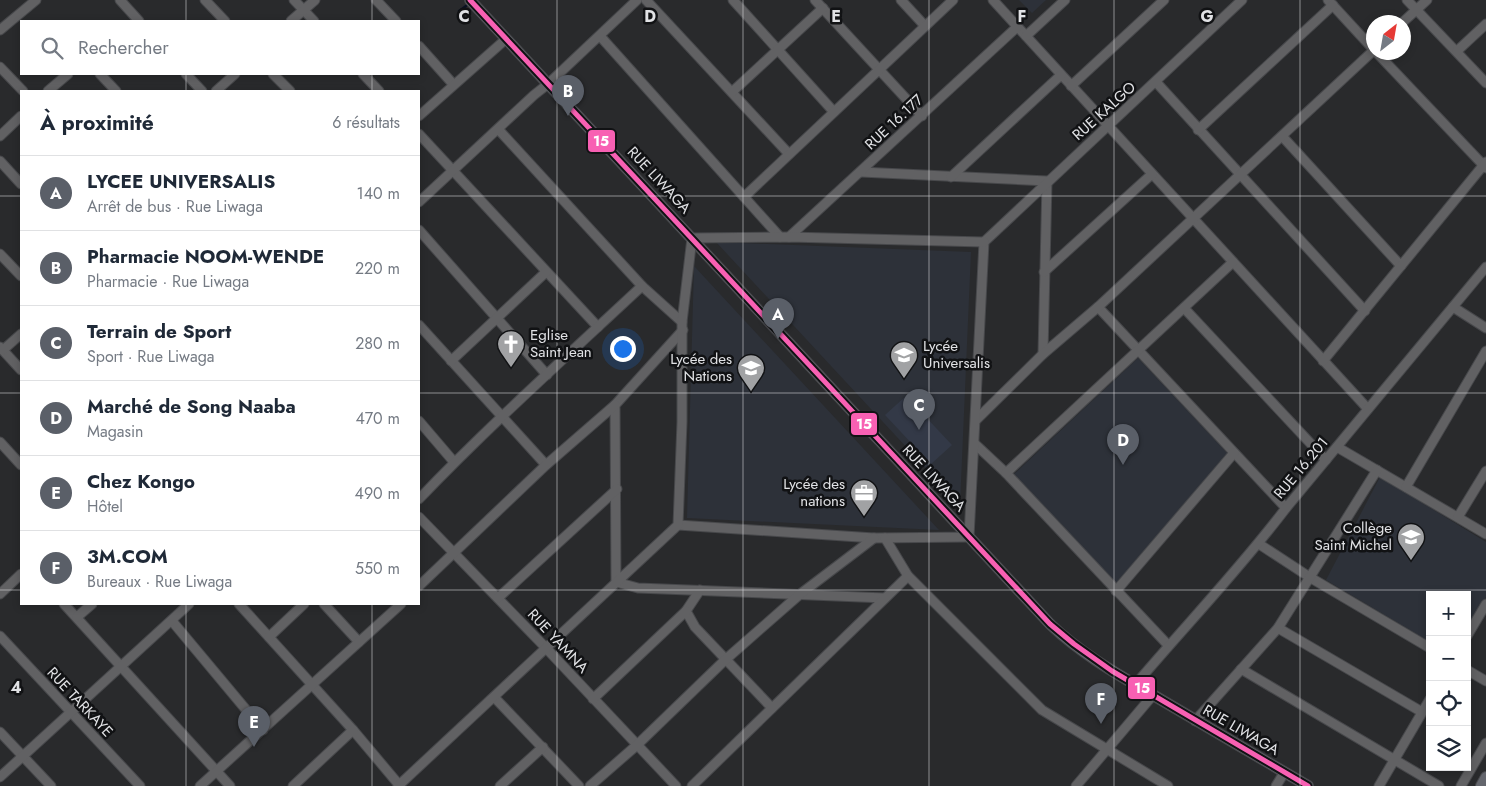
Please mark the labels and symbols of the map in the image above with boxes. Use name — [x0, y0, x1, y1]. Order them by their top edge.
text: C — [458, 5, 470, 28]
text: D — [644, 5, 656, 28]
text: E — [831, 5, 841, 28]
text: F — [1018, 5, 1026, 28]
text: G — [1200, 5, 1214, 28]
north arrow — [1366, 15, 1411, 60]
pin: B — [552, 75, 584, 116]
street label: RUE KALGO — [1067, 76, 1141, 146]
street label: RUE 16.177 — [860, 89, 928, 155]
line badge: 15 — [587, 129, 616, 153]
text: 15 — [593, 131, 609, 151]
street label: RUE LIWAGA — [622, 141, 696, 219]
pin: A — [762, 298, 794, 339]
place label: Eglise Saint Jean — [530, 324, 592, 363]
church icon: Eglise Saint Jean — [496, 329, 526, 368]
place label: Lycée Universalis — [923, 335, 990, 374]
your location — [610, 336, 636, 362]
school or university icon: Lycée Universalis — [889, 340, 919, 379]
place label: Lycée des Nations — [670, 348, 732, 387]
school or university icon: Lycée des Nations — [736, 353, 766, 392]
pin: C — [903, 389, 935, 430]
line badge: 15 — [850, 412, 878, 436]
text: 15 — [856, 414, 872, 434]
pin: D — [1107, 424, 1139, 465]
street label: RUE 16.201 — [1269, 432, 1333, 504]
street label: RUE LIWAGA — [897, 439, 971, 517]
place label: Lycée des nations — [783, 473, 845, 512]
office icon: Lycée des nations — [849, 478, 879, 517]
place label: Collège Saint Michel — [1314, 517, 1392, 556]
school or university icon: Collège Saint Michel — [1396, 522, 1426, 561]
street label: RUE YAMNA — [522, 604, 594, 678]
street label: RUE TARKAYE — [42, 662, 118, 742]
text: 4 — [10, 676, 22, 699]
line badge: 15 — [1127, 676, 1156, 700]
text: 15 — [1134, 678, 1150, 698]
pin: F — [1085, 683, 1117, 724]
street label: RUE LIWAGA — [1199, 699, 1283, 761]
pin: E — [238, 706, 270, 747]

